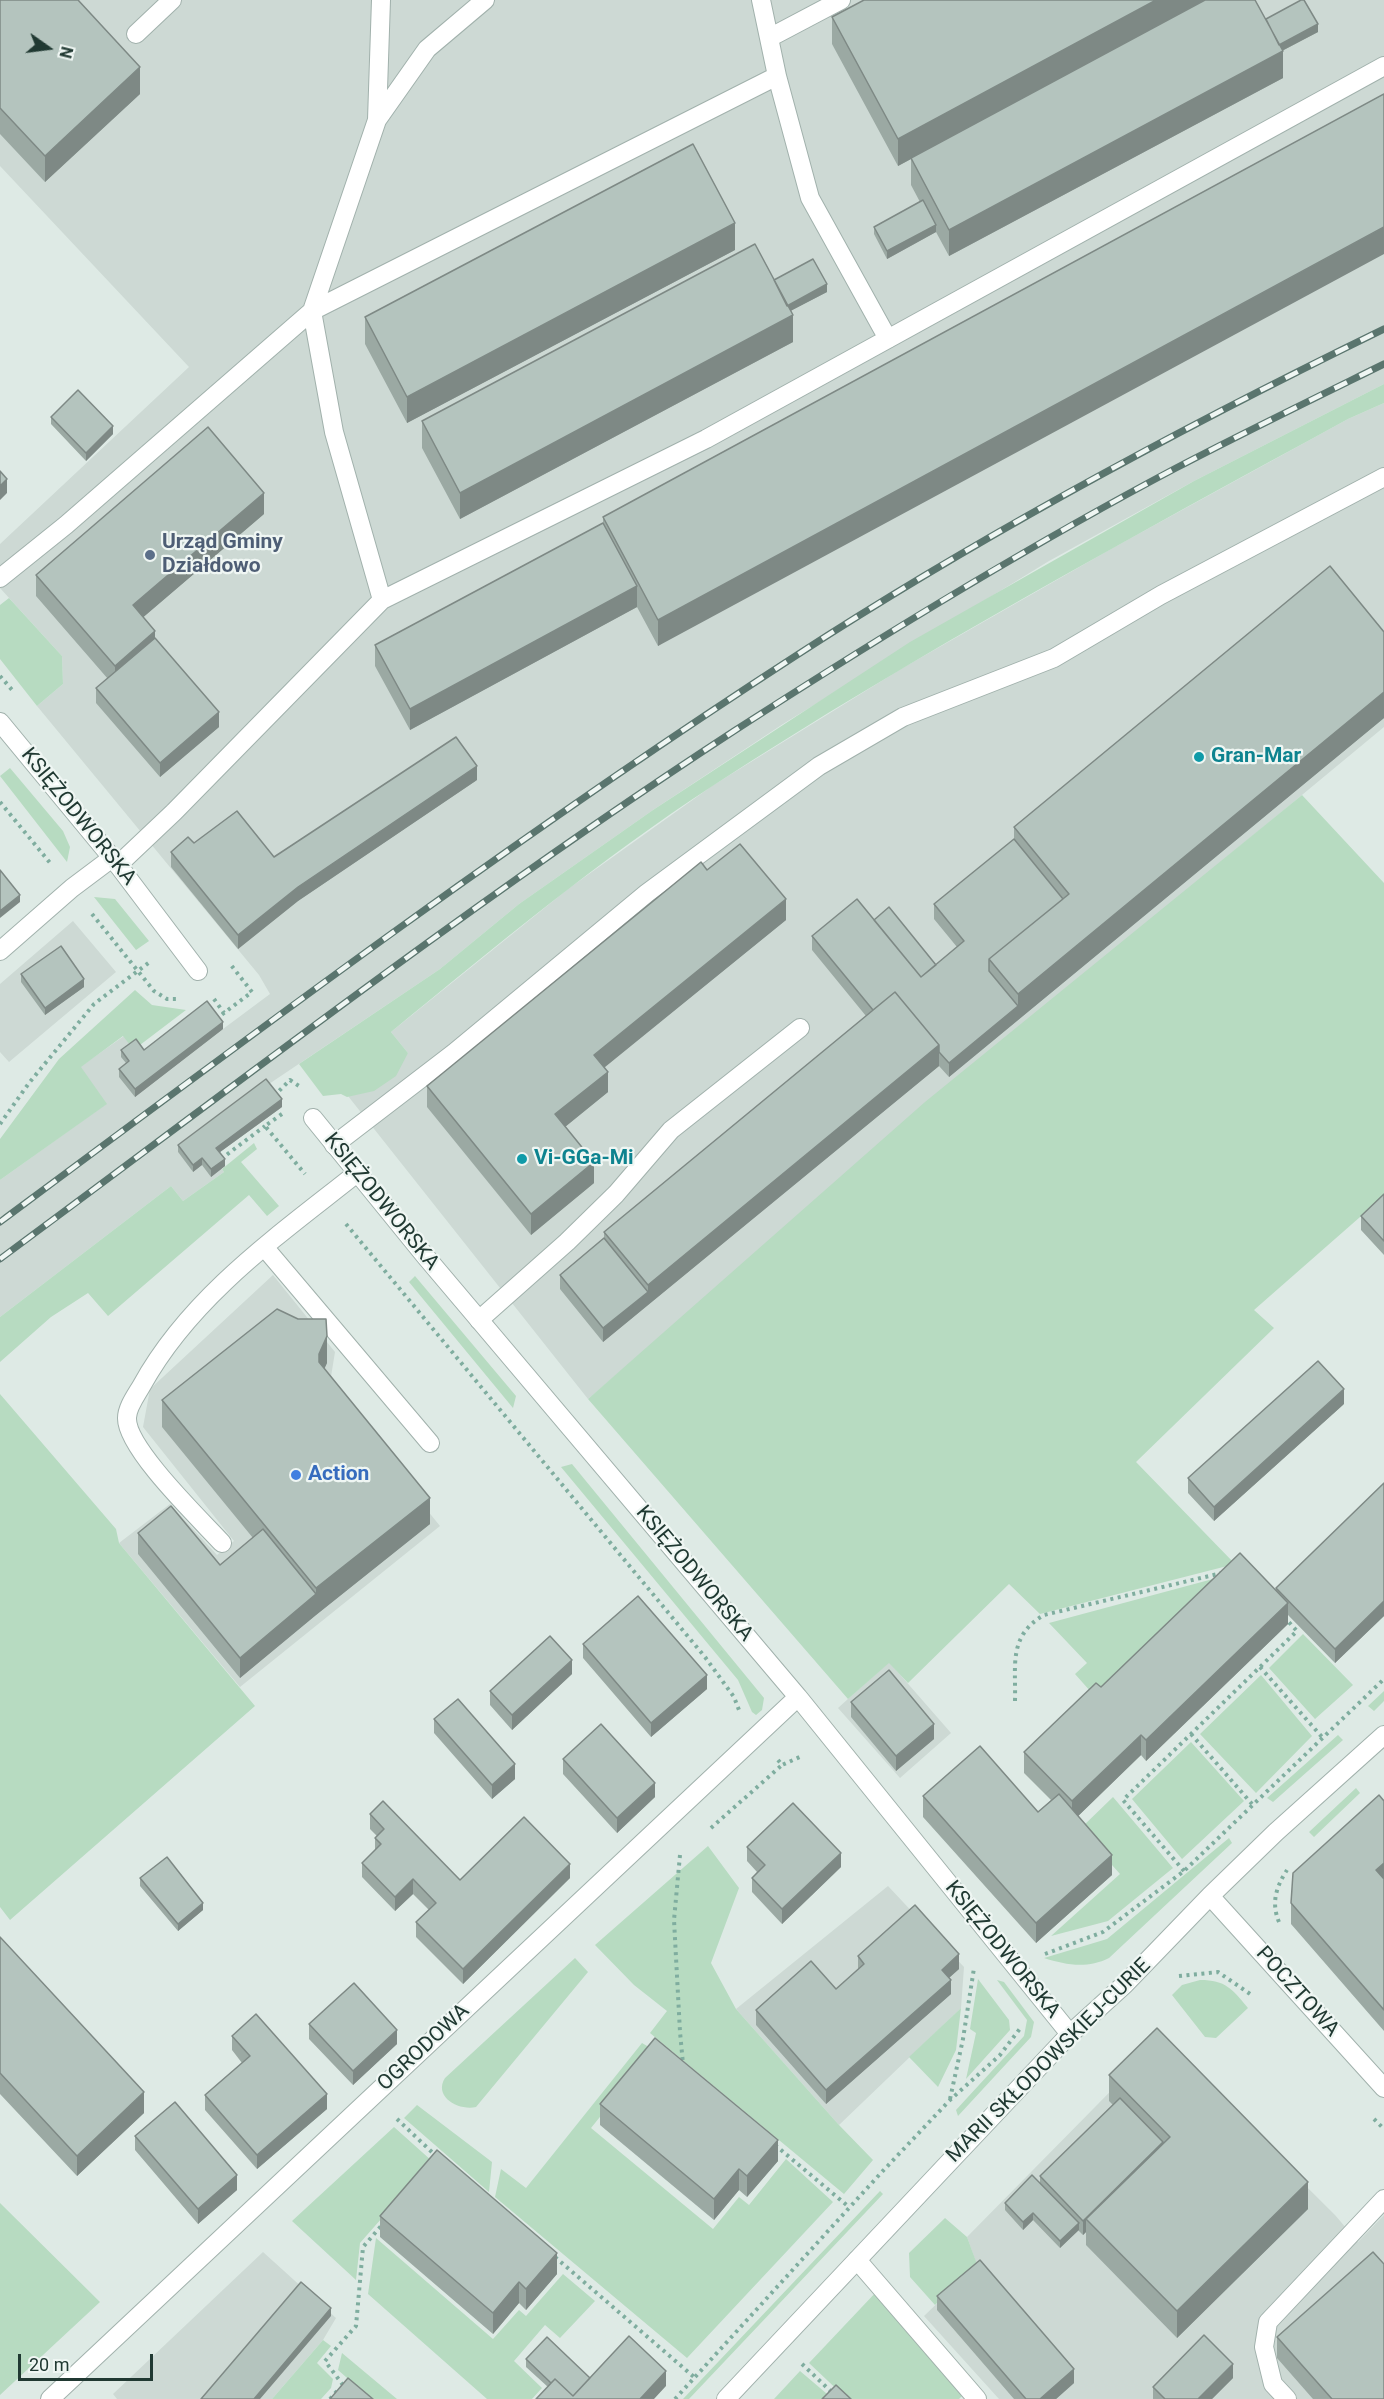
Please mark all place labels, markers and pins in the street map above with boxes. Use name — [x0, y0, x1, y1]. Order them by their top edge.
place label: Urząd Gminy Działdowo — [162, 530, 283, 580]
marker: Urząd Gminy Działdowo — [143, 548, 157, 562]
place label: Gran-Mar — [1211, 744, 1301, 770]
marker: Gran-Mar — [1192, 750, 1206, 764]
place label: Vi-GGa-Mi — [534, 1146, 634, 1172]
marker: Vi-GGa-Mi — [515, 1152, 529, 1166]
place label: Action — [308, 1462, 369, 1488]
marker: Action — [289, 1468, 303, 1482]

